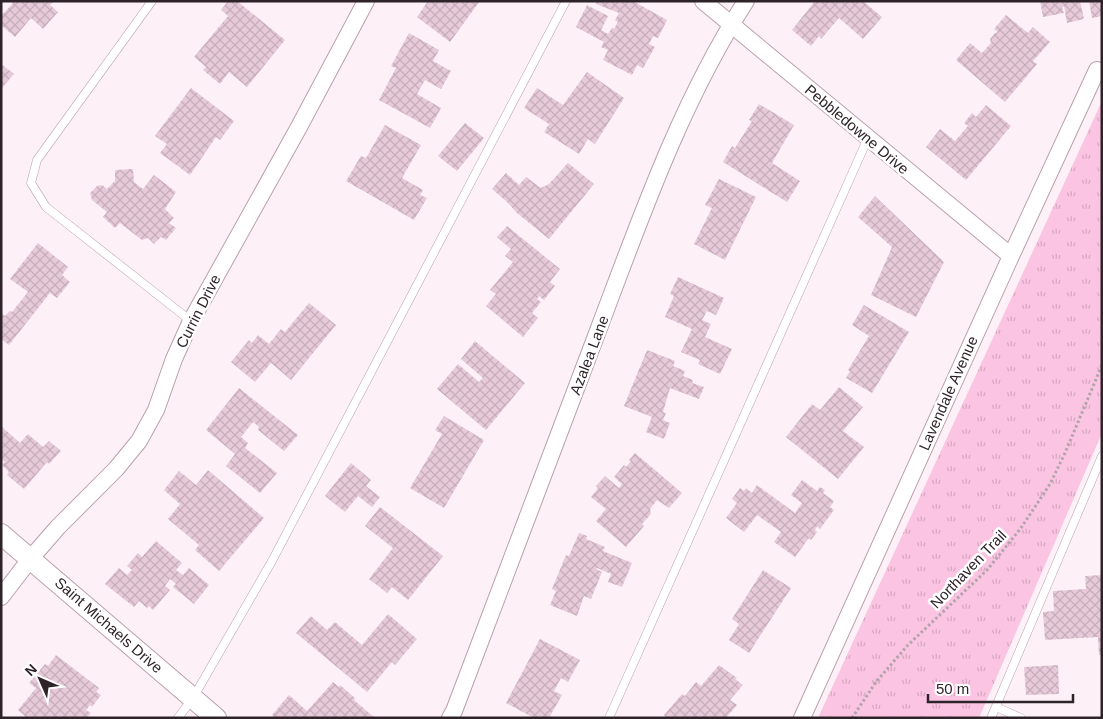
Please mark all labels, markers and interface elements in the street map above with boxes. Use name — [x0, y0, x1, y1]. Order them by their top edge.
street label: Pebbledowne Drive — [802, 81, 912, 177]
street label: Currin Drive — [172, 271, 224, 351]
street label: Azalea Lane — [566, 313, 612, 397]
street label: Lavendale Avenue — [915, 333, 981, 453]
street label: Northaven Trail — [927, 527, 1009, 611]
street label: Saint Michaels Drive — [52, 574, 166, 676]
north arrow — [15, 654, 65, 704]
text: N — [22, 661, 40, 679]
scale bar — [928, 672, 1073, 704]
text: 50 m — [936, 680, 969, 697]

